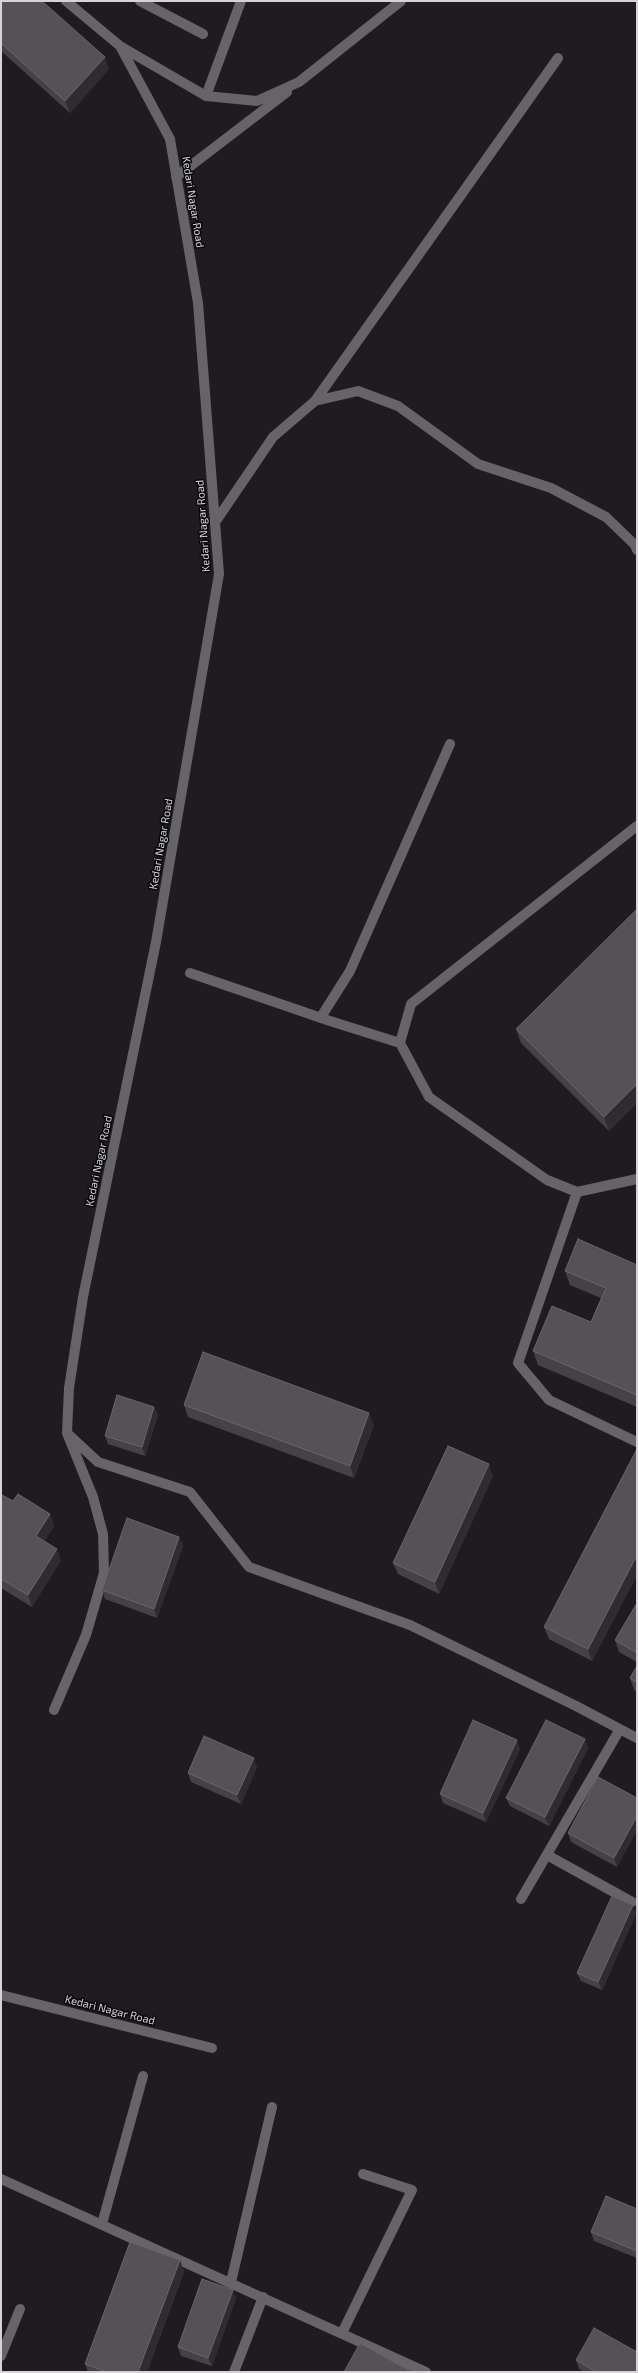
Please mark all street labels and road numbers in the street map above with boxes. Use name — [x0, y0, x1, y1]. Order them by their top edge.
street label: Kedari Nagar Road — [179, 155, 207, 249]
street label: Kedari Nagar Road — [193, 479, 213, 573]
street label: Kedari Nagar Road — [146, 797, 176, 891]
street label: Kedari Nagar Road — [83, 1114, 115, 1208]
street label: Kedari Nagar Road — [64, 1992, 156, 2028]

